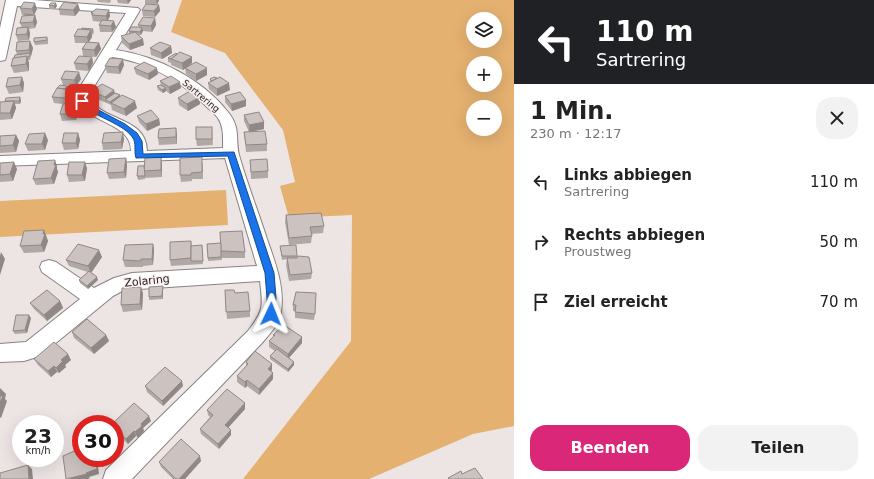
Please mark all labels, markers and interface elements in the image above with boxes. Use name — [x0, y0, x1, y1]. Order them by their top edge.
map controls — [466, 12, 502, 136]
button: layers — [466, 12, 502, 48]
text: 110 m — [596, 15, 693, 48]
icon: left — [530, 16, 582, 68]
text: Sartrering — [596, 49, 686, 70]
button: + — [466, 56, 502, 92]
street label: Sartrering — [181, 78, 221, 114]
pin — [65, 84, 99, 118]
icon: arrive — [71, 90, 93, 112]
text: 1 Min. — [530, 97, 613, 125]
button: close — [816, 97, 858, 139]
button: − — [466, 100, 502, 136]
text: 230 m · 12:17 — [530, 126, 621, 141]
text: Links abbiegen — [564, 166, 692, 184]
icon: left — [530, 171, 552, 193]
text: 110 m — [810, 173, 858, 191]
text: Sartrering — [564, 184, 629, 199]
text: Rechts abbiegen — [564, 226, 705, 244]
icon: right — [530, 231, 552, 253]
text: 50 m — [820, 233, 858, 251]
text: Proustweg — [564, 244, 632, 259]
street label: Zolaring — [124, 272, 170, 290]
icon: arrive — [530, 291, 552, 313]
position arrow — [250, 293, 292, 335]
text: Ziel erreicht — [564, 293, 668, 311]
text: 70 m — [820, 293, 858, 311]
speed limit sign: 30 — [72, 415, 124, 467]
text: 23 — [24, 424, 52, 448]
button: Beenden — [530, 425, 690, 471]
button: Teilen — [698, 425, 858, 471]
text: km/h — [25, 445, 51, 456]

